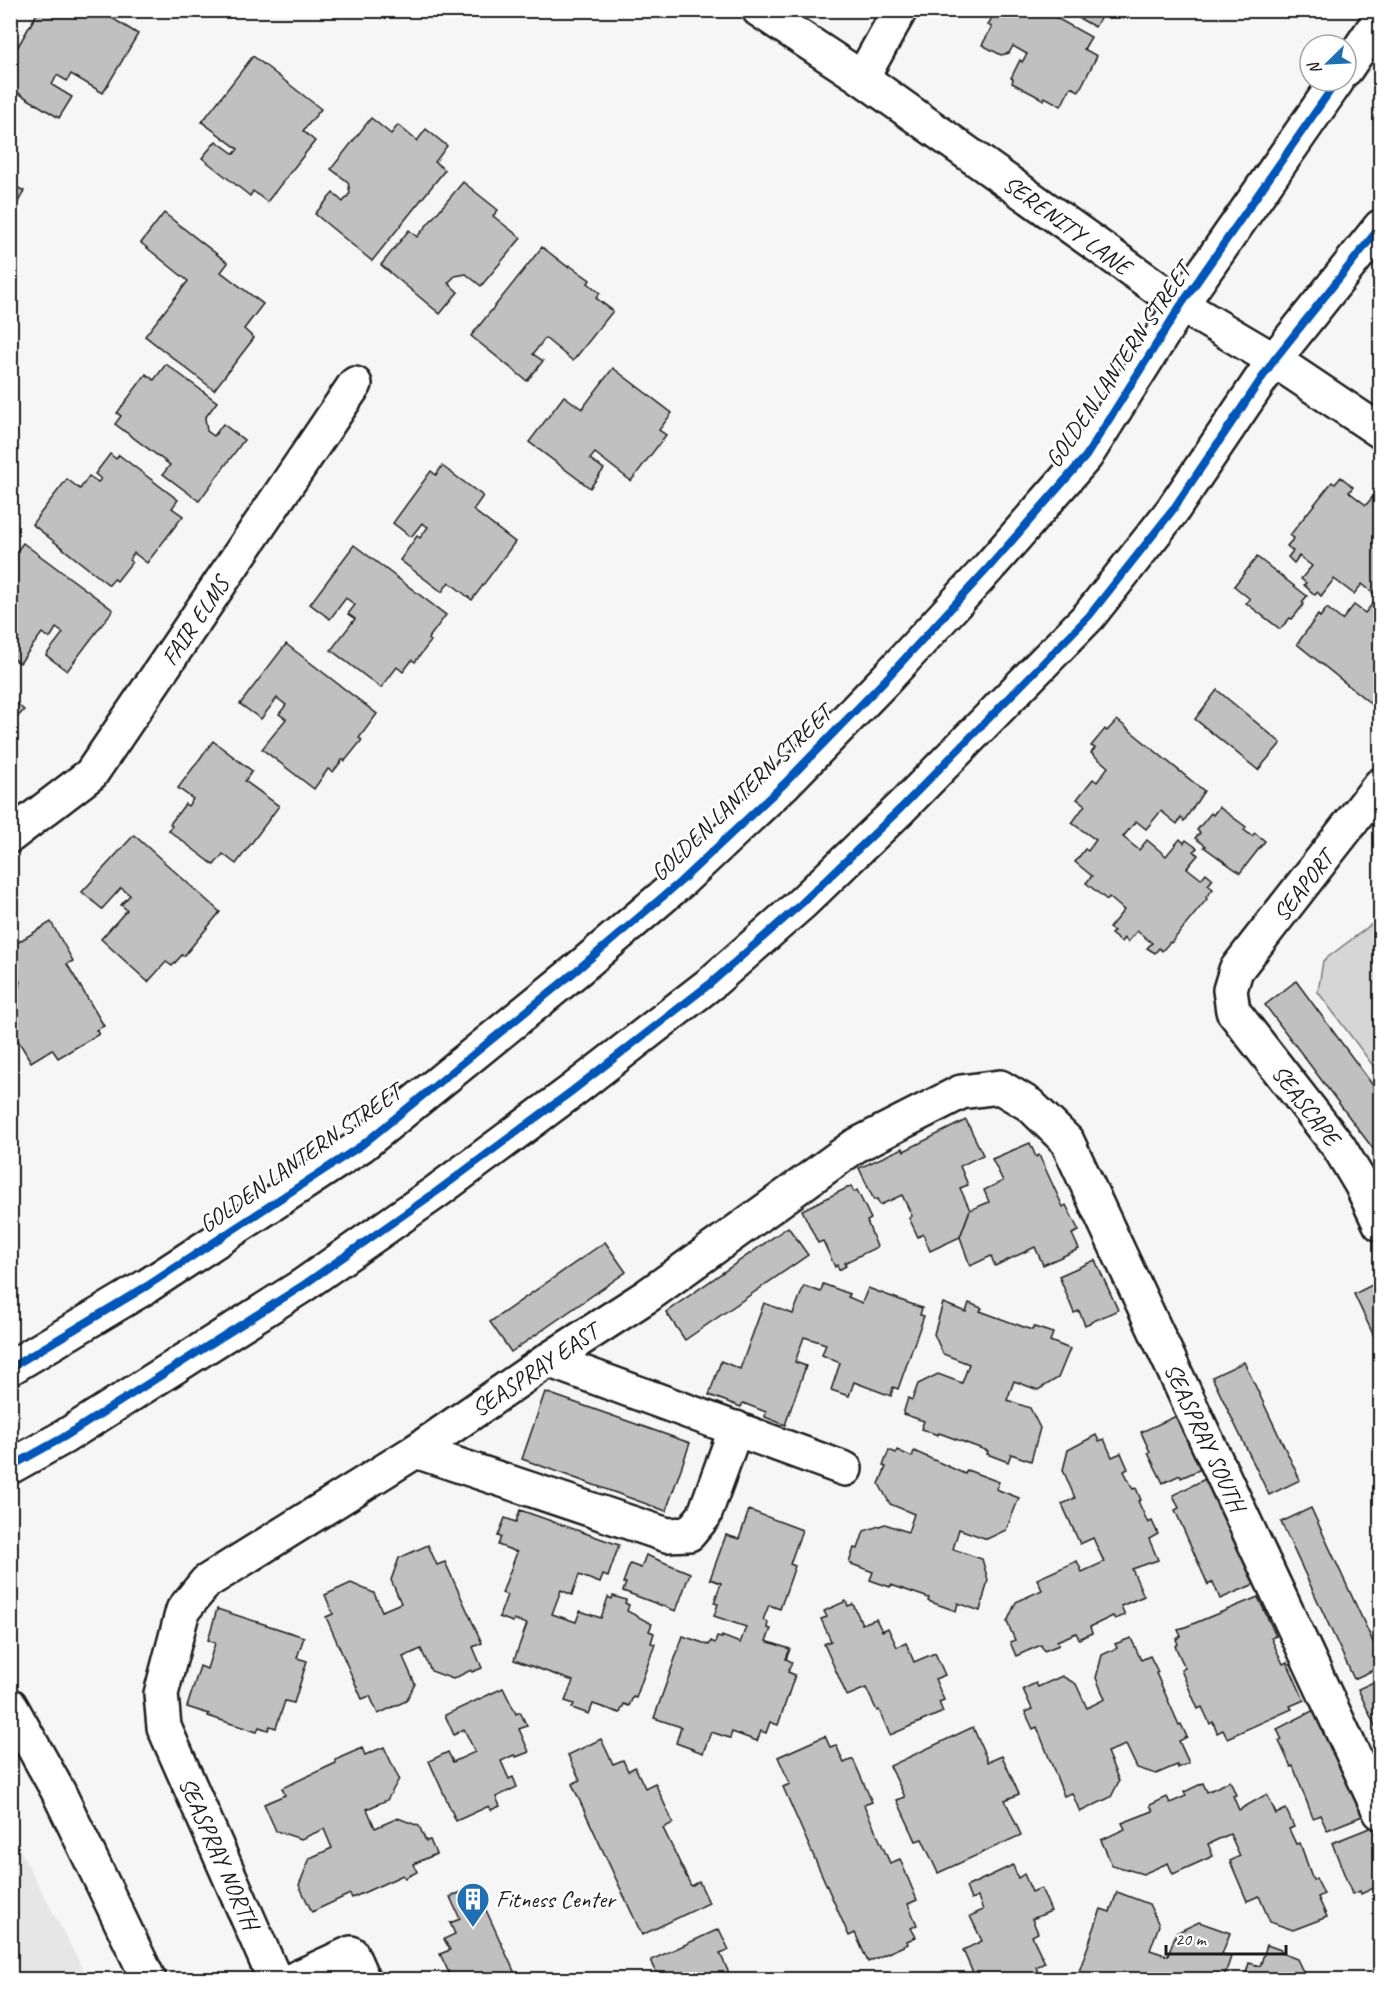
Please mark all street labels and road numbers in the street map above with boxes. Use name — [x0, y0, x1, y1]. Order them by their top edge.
street label: SERENITY LANE — [997, 169, 1139, 283]
street label: GOLDEN LANTERN STREET — [1038, 253, 1200, 473]
street label: FAIR ELMS — [154, 568, 238, 671]
street label: GOLDEN LANTERN STREET — [644, 695, 841, 887]
street label: SEAPORT — [1266, 841, 1343, 927]
street label: SEASCAPE — [1265, 1059, 1349, 1154]
street label: GOLDEN LANTERN STREET — [193, 1074, 411, 1239]
street label: SEASPRAY EAST — [466, 1314, 608, 1423]
street label: SEASPRAY SOUTH — [1158, 1358, 1254, 1519]
street label: SEASPRAY NORTH — [172, 1773, 268, 1938]

